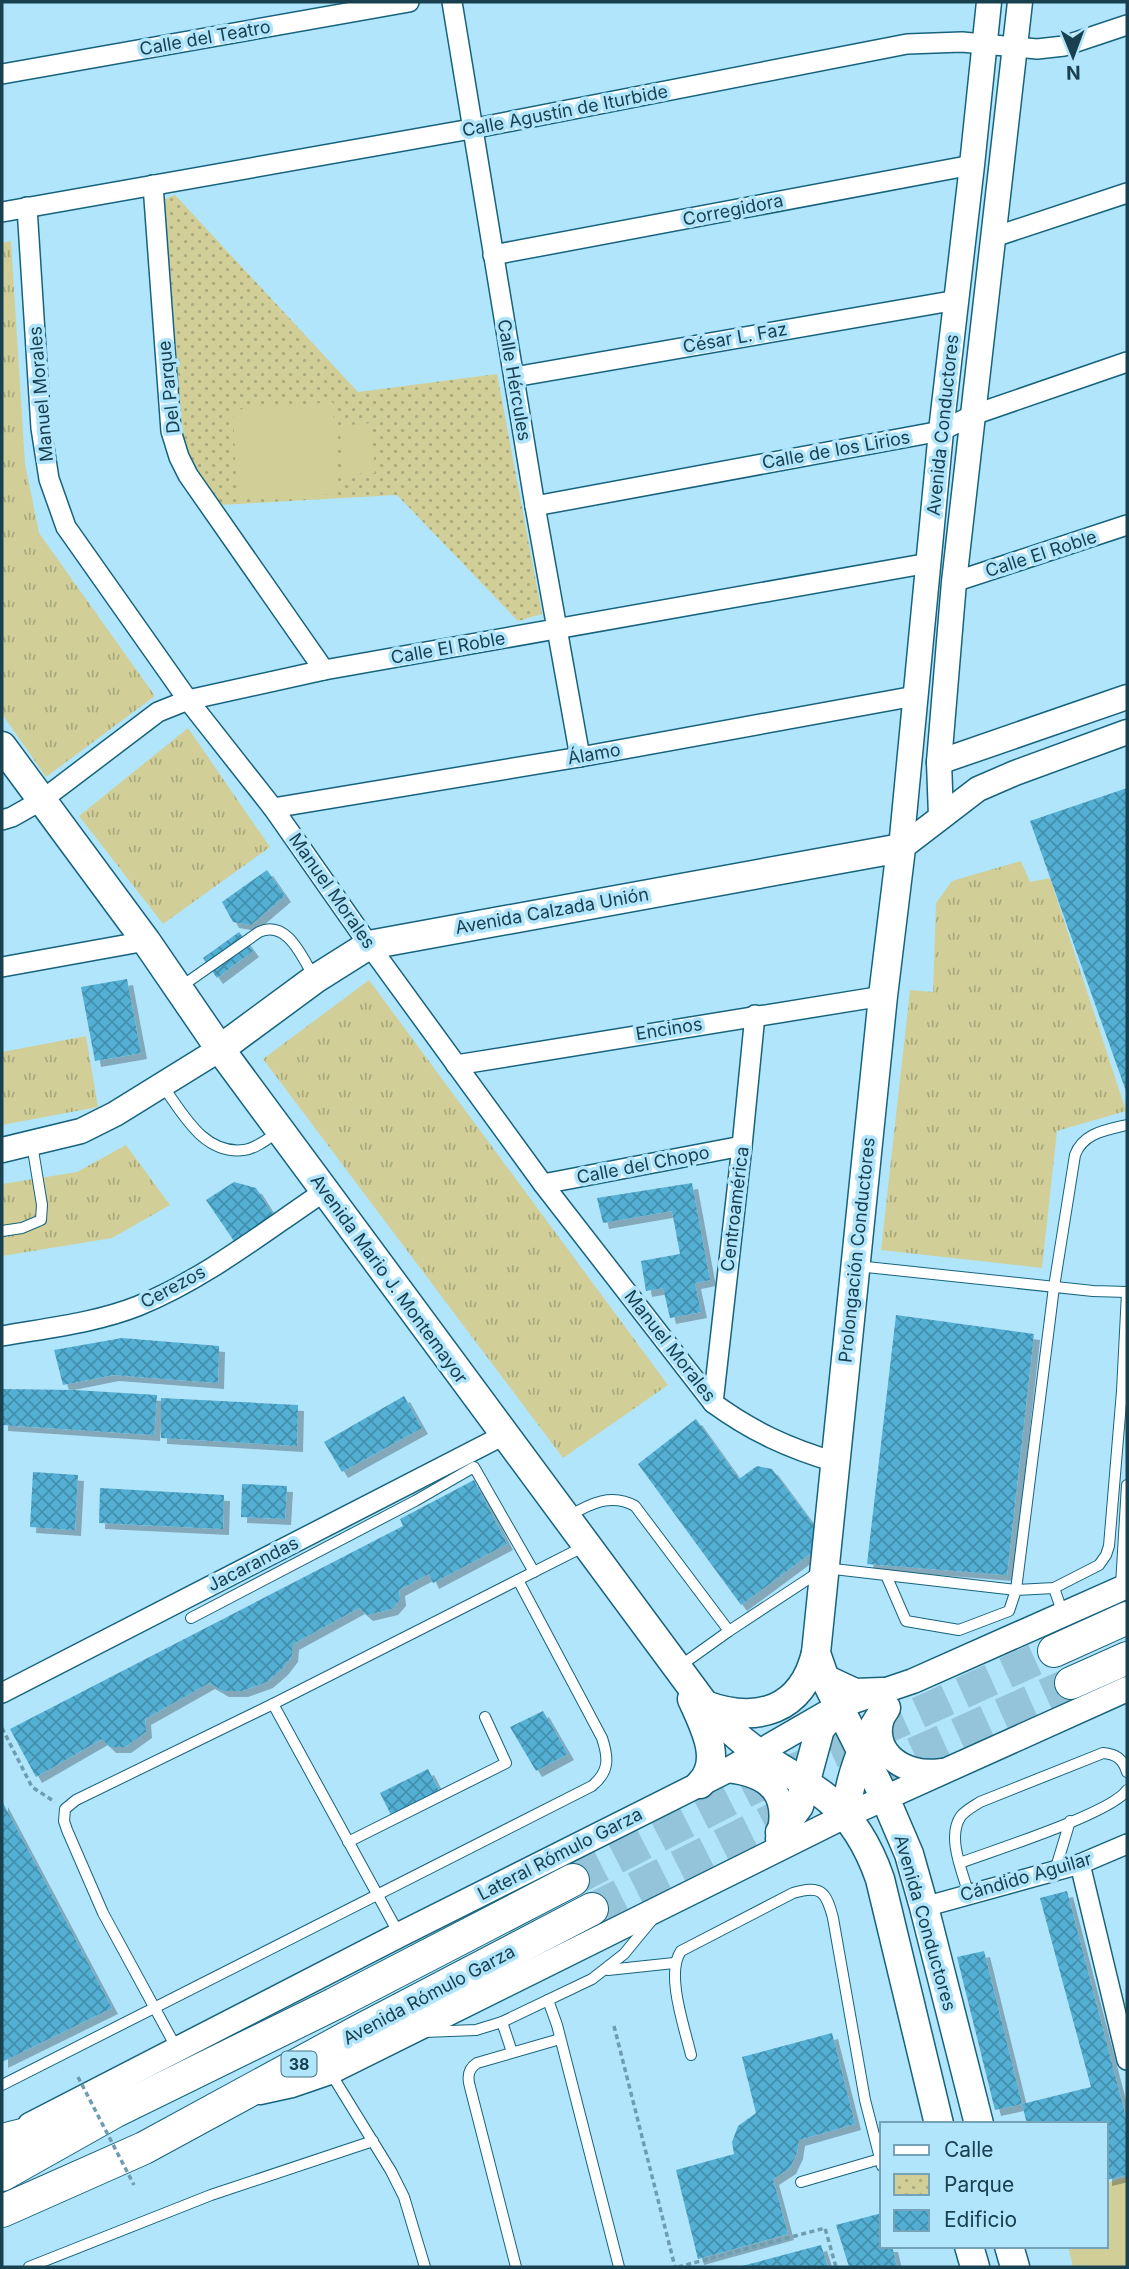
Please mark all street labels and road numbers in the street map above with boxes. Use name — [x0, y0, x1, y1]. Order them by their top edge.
street label: Calle del Teatro — [138, 16, 272, 59]
street label: Calle Agustín de Iturbide — [460, 80, 670, 141]
street label: Corregidora — [681, 189, 785, 230]
street label: Calle Hércules — [493, 317, 536, 442]
street label: César L. Faz — [681, 318, 789, 357]
street label: Manuel Morales — [24, 325, 57, 463]
street label: Avenida Conductores — [923, 333, 962, 517]
street label: Del Parque — [153, 340, 184, 434]
street label: Calle de los Lirios — [760, 426, 912, 473]
street label: Calle El Roble — [983, 526, 1099, 581]
street label: Calle El Roble — [389, 627, 507, 668]
street label: Álamo — [566, 738, 622, 768]
street label: Manuel Morales — [285, 829, 380, 952]
street label: Avenida Calzada Unión — [453, 883, 650, 938]
street label: Encinos — [634, 1013, 704, 1044]
street label: Prolongación Conductores — [834, 1136, 879, 1364]
street label: Calle del Chopo — [575, 1141, 711, 1188]
street label: Centroamérica — [716, 1145, 753, 1273]
street label: Avenida Mario J. Montemayor — [307, 1170, 472, 1387]
street label: Cerezos — [137, 1261, 209, 1312]
street label: Manuel Morales — [620, 1286, 720, 1406]
street label: Jacarandas — [204, 1532, 302, 1595]
street label: Lateral Rómulo Garza — [474, 1803, 646, 1904]
street label: Avenida Conductores — [890, 1832, 961, 2013]
street label: Cándido Aguilar — [958, 1848, 1094, 1905]
street label: Avenida Rómulo Garza — [339, 1940, 518, 2049]
road number: 38 — [282, 2052, 316, 2076]

